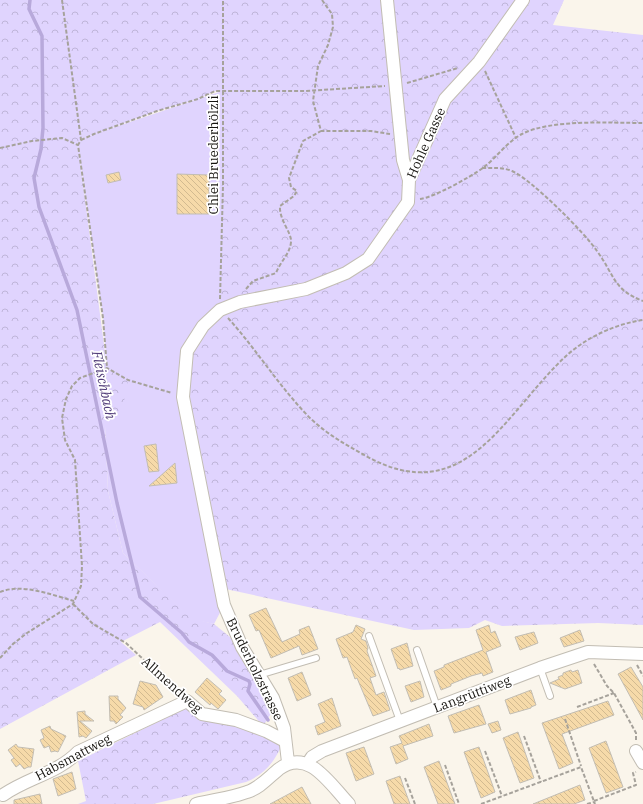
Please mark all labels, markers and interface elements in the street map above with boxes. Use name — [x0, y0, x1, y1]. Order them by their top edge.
street label: Chlei Bruederhölzli — [205, 96, 222, 214]
street label: Hohle Gasse — [403, 105, 449, 181]
water label: Fleischbach — [88, 348, 120, 421]
street label: Bruderholzstrasse — [223, 615, 287, 723]
street label: Allmendweg — [138, 653, 206, 717]
street label: Langrüttiweg — [431, 671, 513, 717]
street label: Habsmattweg — [32, 730, 114, 784]

